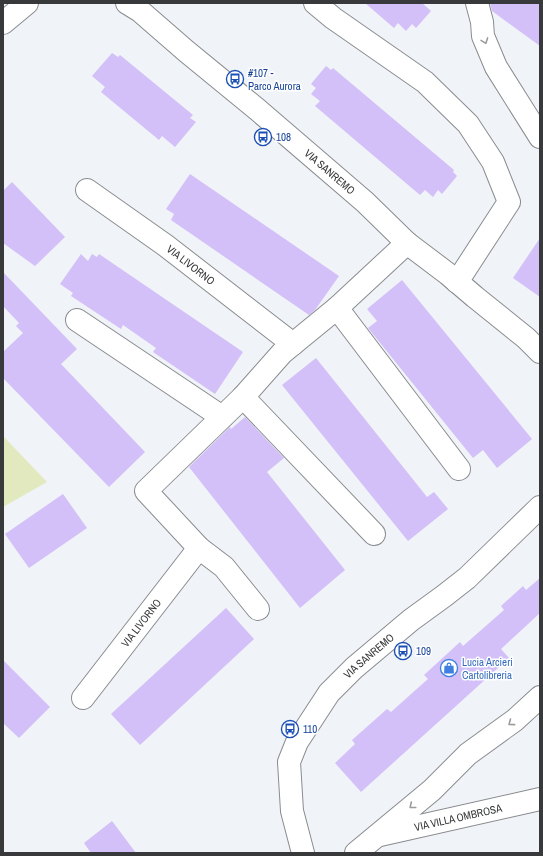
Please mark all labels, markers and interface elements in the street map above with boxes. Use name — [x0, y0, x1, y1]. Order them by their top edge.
one-way arrow — [480, 37, 489, 44]
place label: #107 - Parco Aurora — [248, 66, 301, 93]
bus stop icon: #107 - Parco Aurora — [225, 69, 245, 89]
bus stop icon: 108 — [253, 127, 273, 147]
place label: 108 — [276, 130, 291, 144]
street label: VIA SANREMO — [302, 146, 358, 197]
street label: VIA LIVORNO — [164, 242, 218, 288]
street label: VIA LIVORNO — [118, 596, 164, 650]
street label: VIA SANREMO — [341, 630, 397, 681]
bus stop icon: 109 — [393, 641, 413, 661]
place label: 109 — [416, 644, 431, 658]
place label: Lucia Arcieri Cartolibreria — [462, 655, 513, 682]
shop icon: Lucia Arcieri Cartolibreria — [439, 658, 459, 678]
one-way arrow — [509, 718, 516, 725]
bus stop icon: 110 — [280, 719, 300, 739]
place label: 110 — [303, 722, 317, 736]
street label: VIA VILLA OMBROSA — [413, 801, 504, 834]
one-way arrow — [410, 802, 417, 809]

